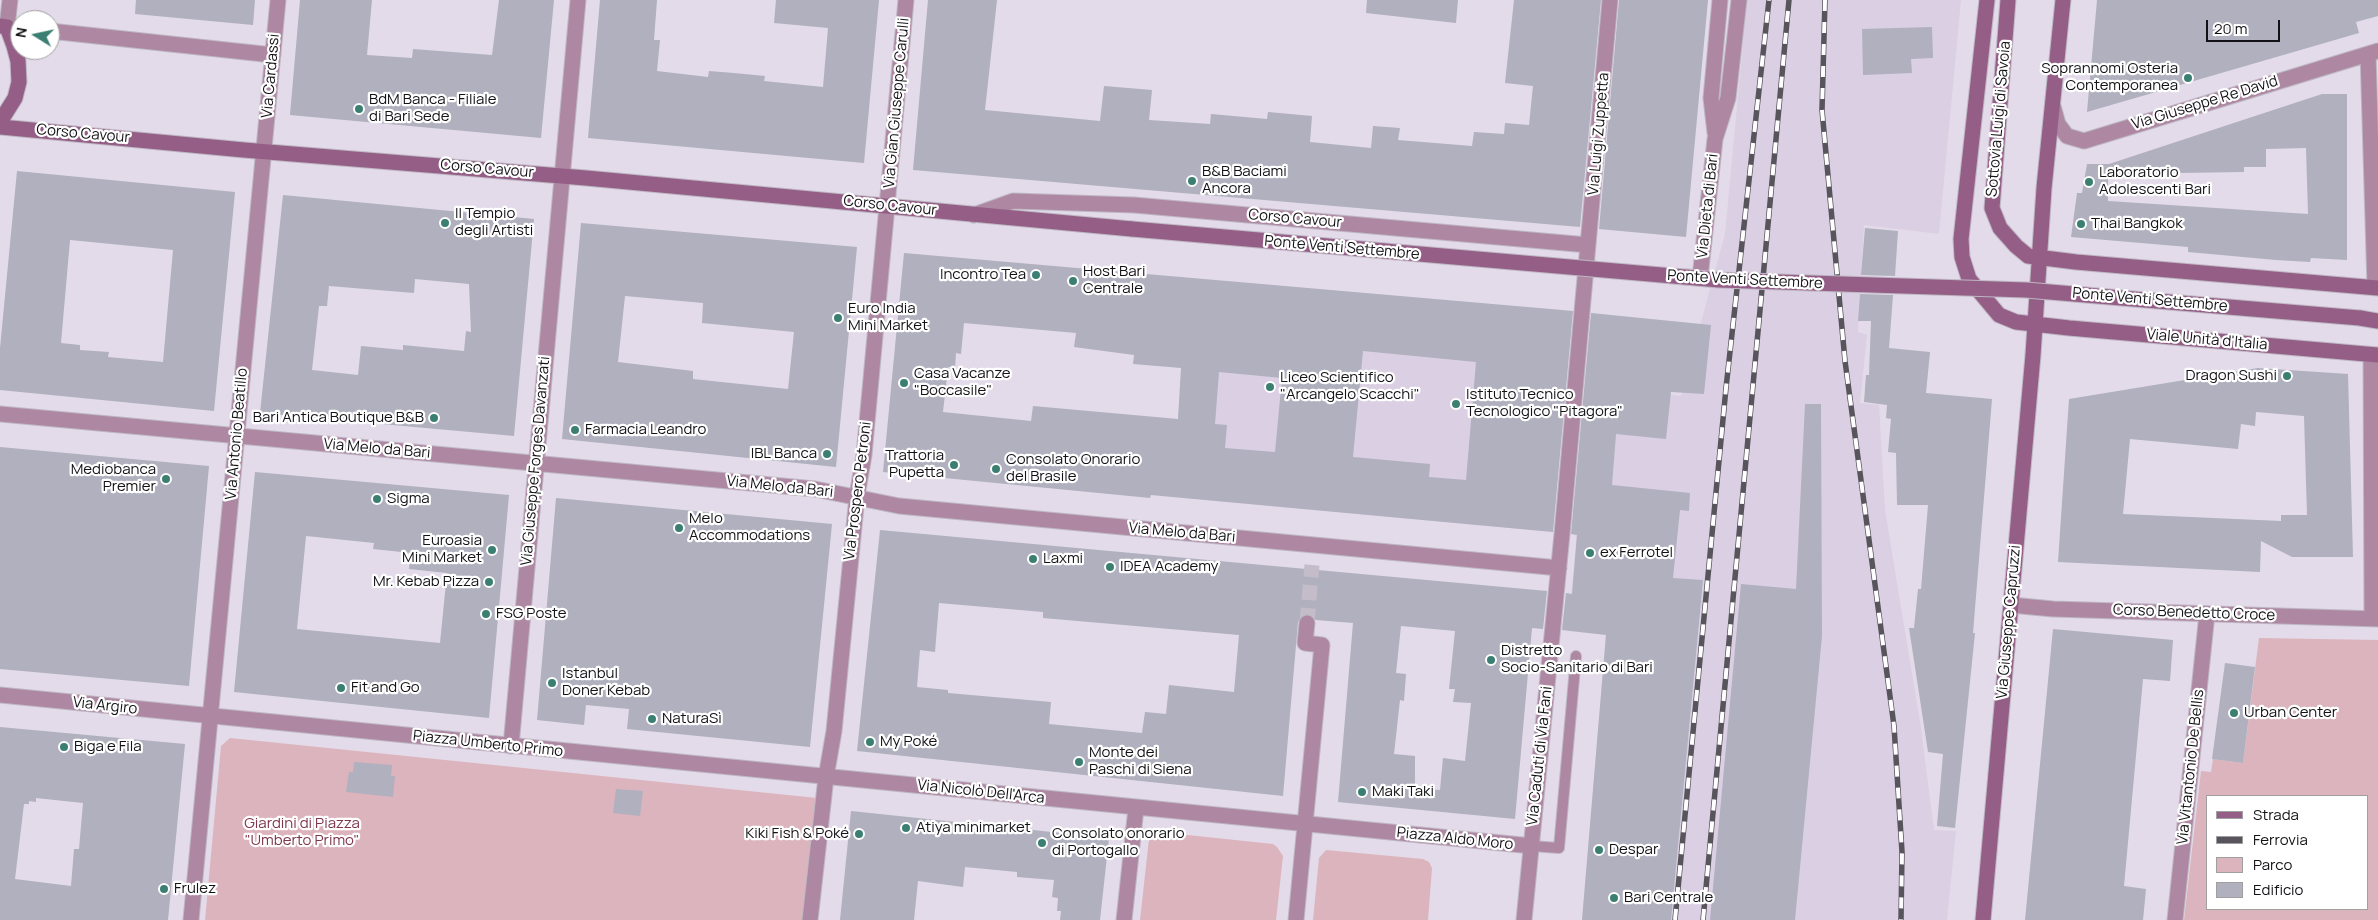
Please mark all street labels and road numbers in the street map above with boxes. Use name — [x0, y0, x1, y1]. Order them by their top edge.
street label: Via Gian Giuseppe Carulli — [881, 17, 913, 189]
street label: Via Cardassi — [258, 33, 284, 119]
street label: Sottovia Luigi di Savoia — [1983, 40, 2015, 198]
street label: Via Luigi Zuppetta — [1585, 72, 1613, 196]
street label: Via Giuseppe Re David — [2130, 72, 2280, 134]
street label: Corso Cavour — [36, 121, 130, 147]
street label: Via Dieta di Bari — [1694, 153, 1722, 259]
street label: Corso Cavour — [440, 156, 534, 182]
street label: Corso Cavour — [842, 192, 938, 220]
street label: Corso Cavour — [1248, 206, 1342, 232]
street label: Ponte Venti Settembre — [1264, 232, 1420, 264]
street label: Ponte Venti Settembre — [1667, 267, 1823, 293]
street label: Ponte Venti Settembre — [2072, 284, 2228, 316]
street label: Viale Unità d'Italia — [2146, 326, 2268, 354]
street label: Via Giuseppe Forges Davanzati — [518, 356, 554, 566]
street label: Via Antonio Beatillo — [222, 367, 252, 501]
street label: Via Prospero Petroni — [841, 421, 875, 561]
street label: Via Melo da Bari — [323, 435, 431, 463]
street label: Via Melo da Bari — [726, 472, 834, 502]
street label: Via Melo da Bari — [1128, 519, 1236, 547]
street label: Via Giuseppe Capruzzi — [1993, 544, 2025, 700]
street label: Corso Benedetto Croce — [2113, 601, 2275, 625]
street label: Via Caduti di Via Fani — [1524, 685, 1556, 827]
street label: Via Vitantonio De Bellis — [2174, 688, 2208, 846]
street label: Via Argiro — [72, 694, 138, 718]
street label: Piazza Umberto Primo — [412, 727, 564, 761]
street label: Via Nicolò Dell'Arca — [916, 776, 1046, 808]
street label: Piazza Aldo Moro — [1396, 824, 1514, 854]

